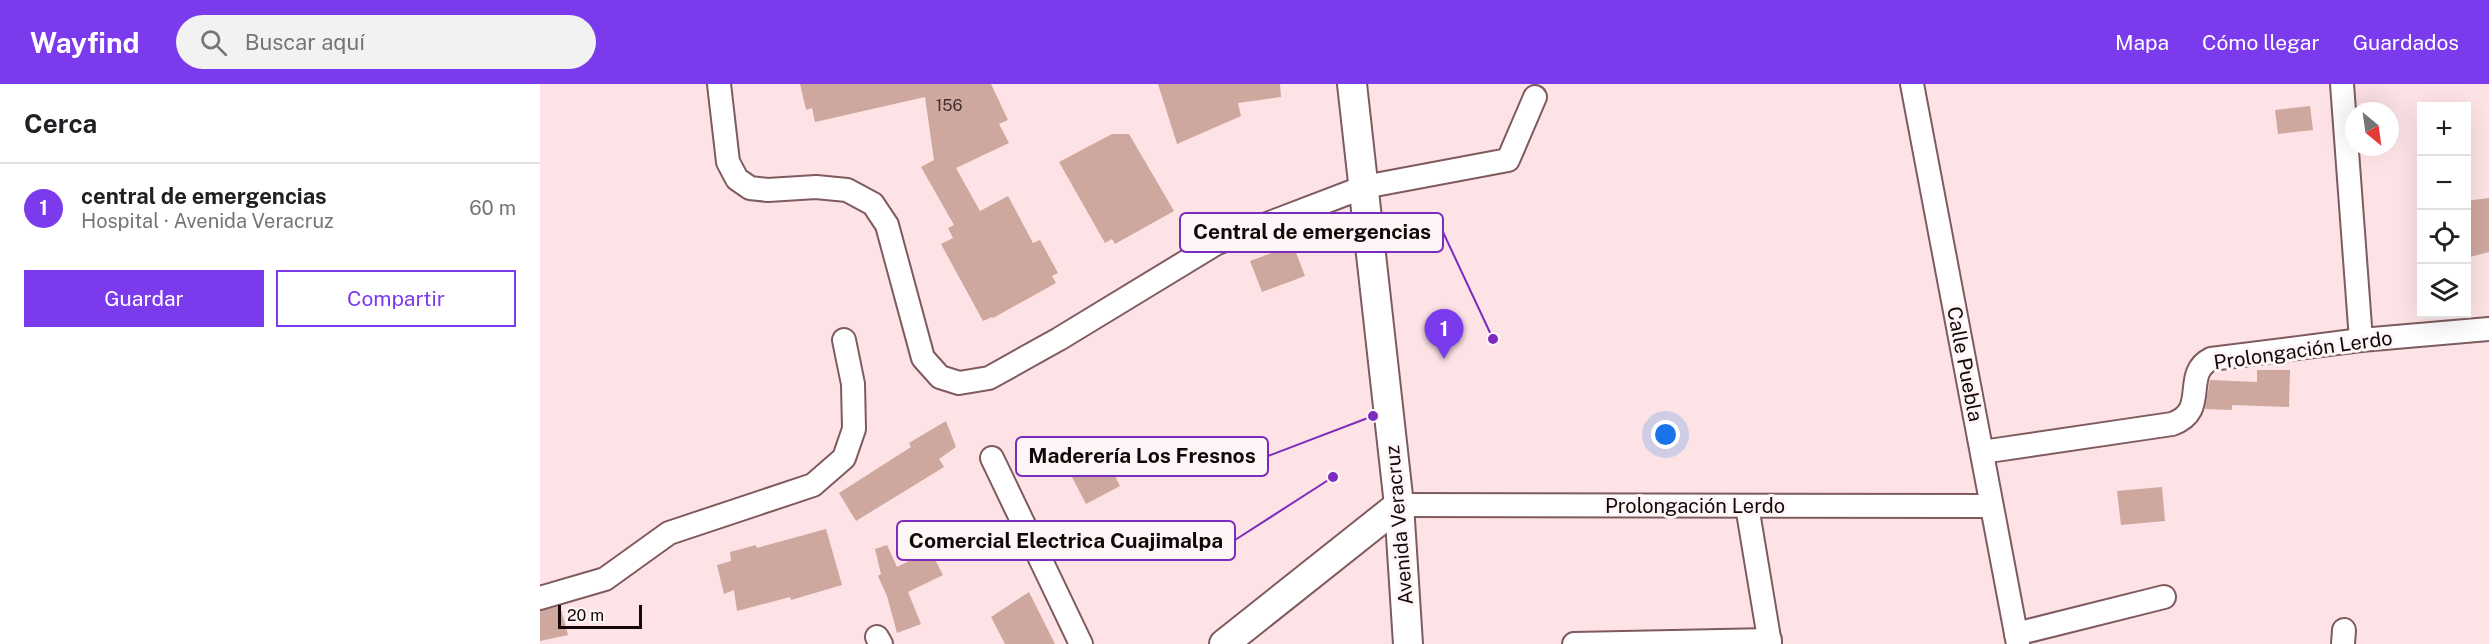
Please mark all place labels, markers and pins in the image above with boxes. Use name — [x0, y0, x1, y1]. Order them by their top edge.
callout: Central de emergencias — [1180, 213, 1443, 252]
pin: 1 — [1424, 310, 1464, 359]
callout: Maderería Los Fresnos — [1016, 437, 1268, 476]
callout: Comercial Electrica Cuajimalpa — [897, 521, 1235, 560]

